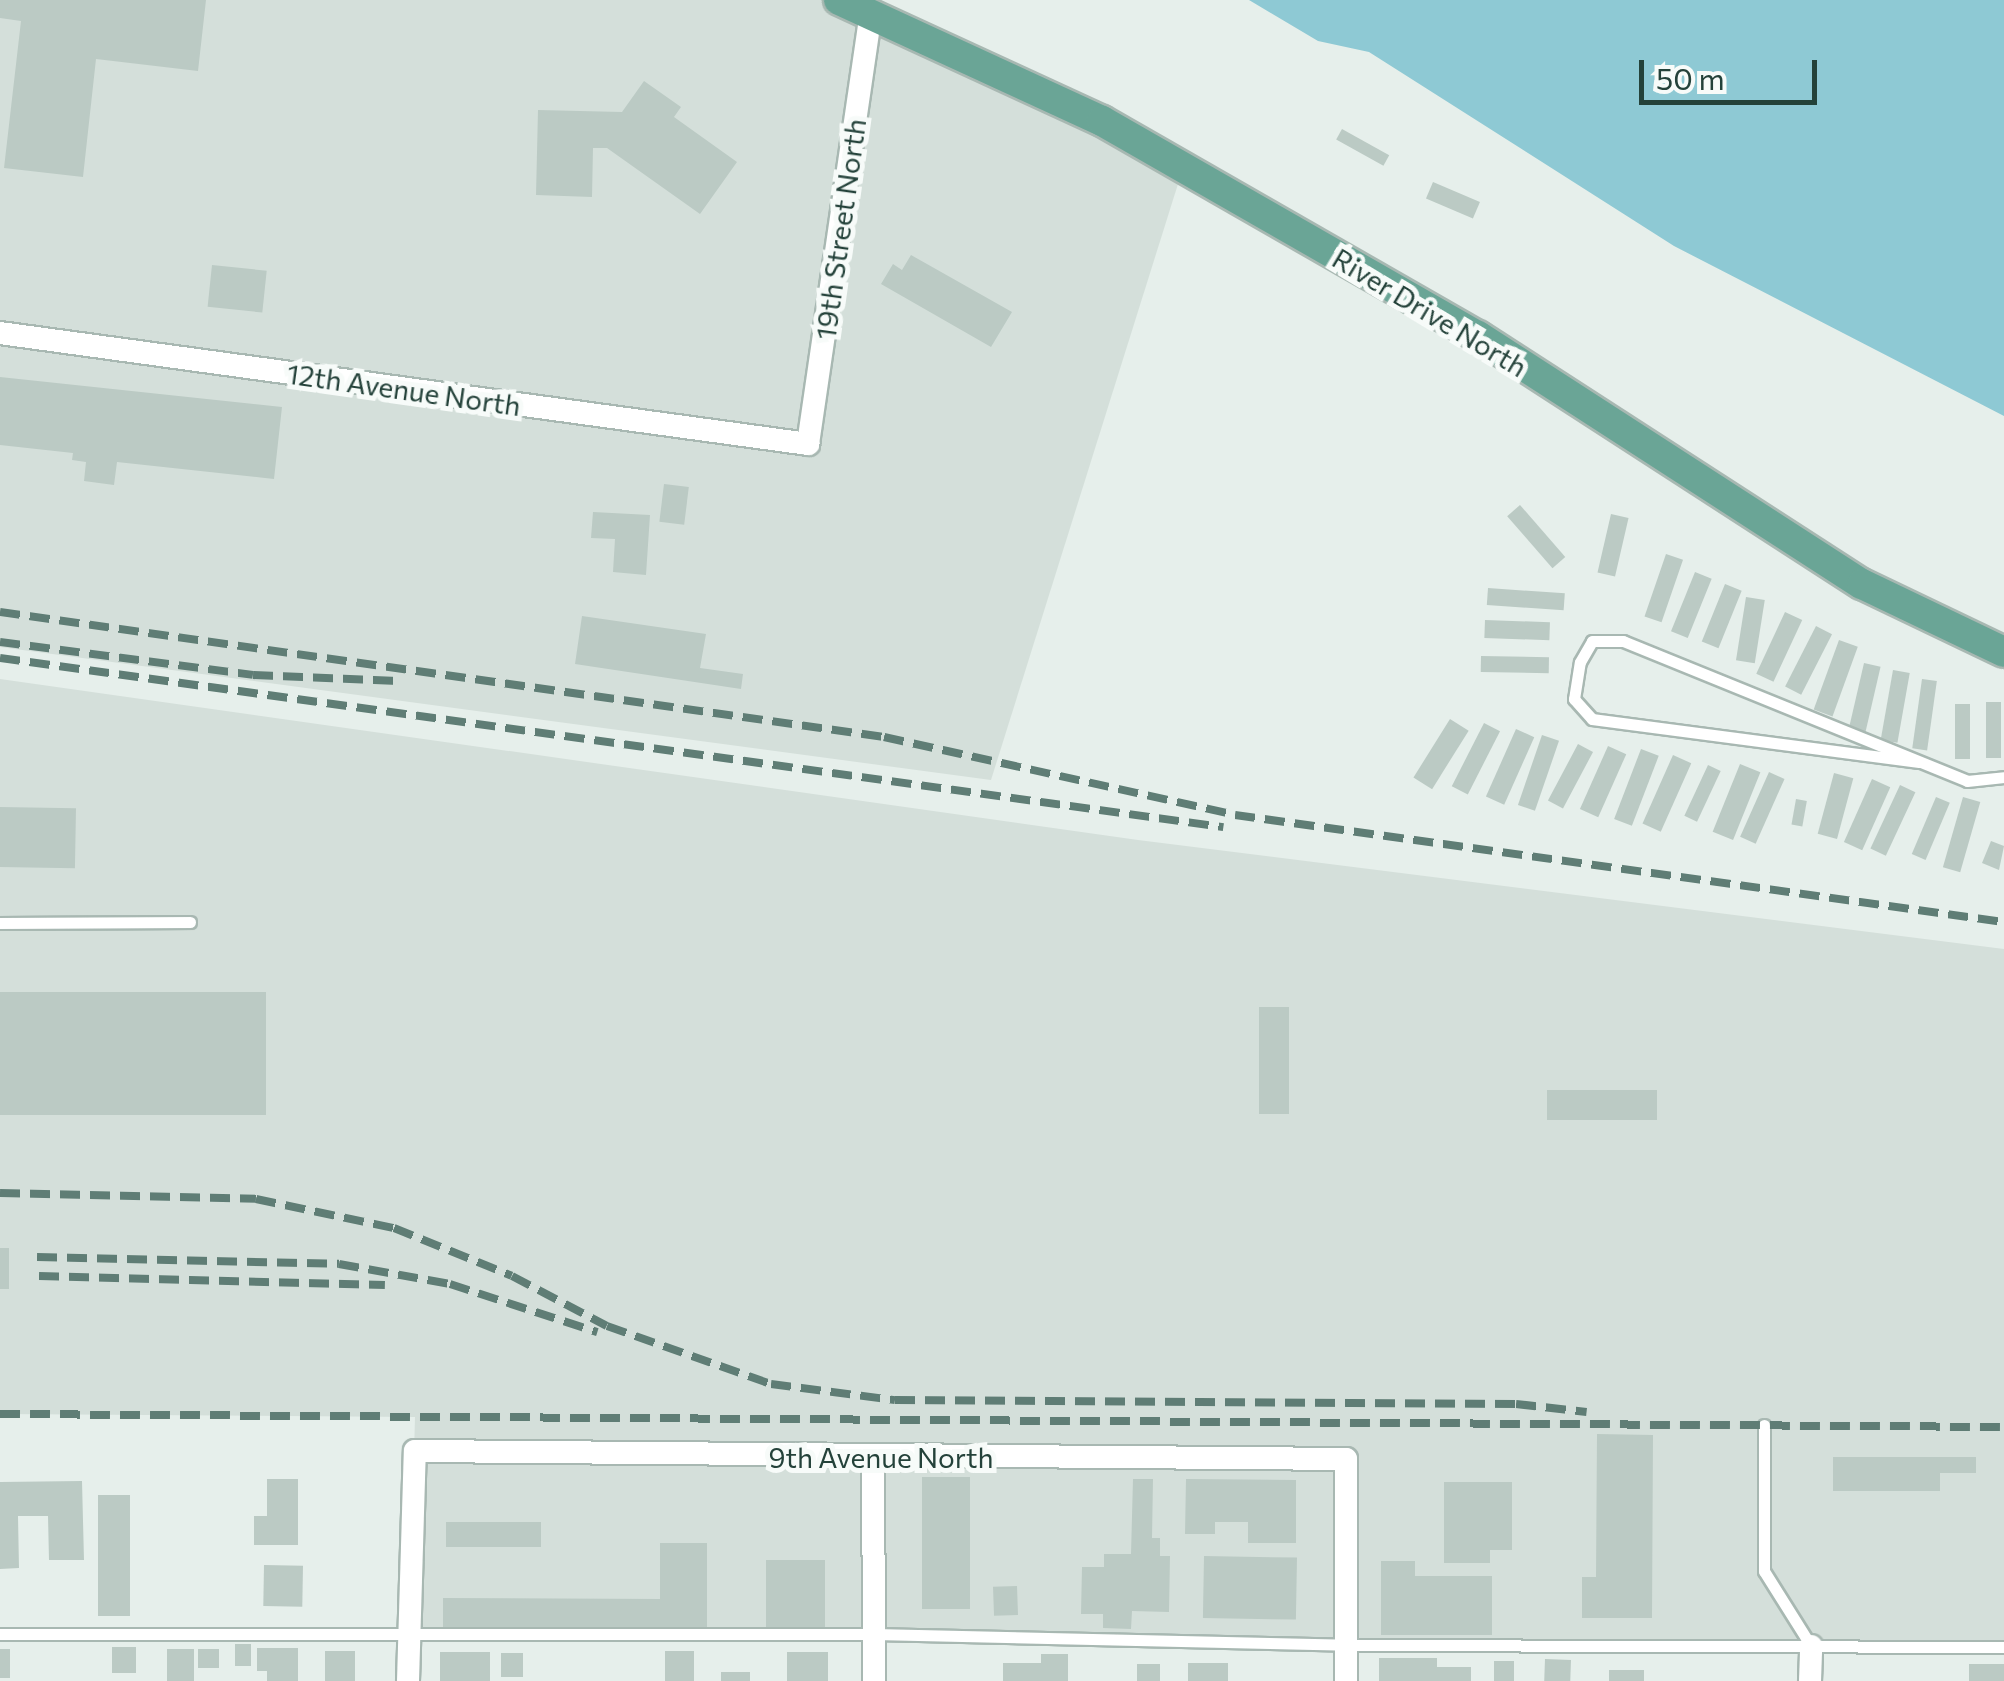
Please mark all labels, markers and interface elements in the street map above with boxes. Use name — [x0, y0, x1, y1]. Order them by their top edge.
scale bar — [1644, 40, 1822, 102]
text: 50 m — [1656, 59, 1725, 96]
street label: 19th Street North — [808, 116, 872, 342]
street label: River Drive North — [1327, 241, 1533, 383]
street label: 12th Avenue North — [285, 356, 523, 422]
street label: 9th Avenue North — [768, 1440, 994, 1474]

